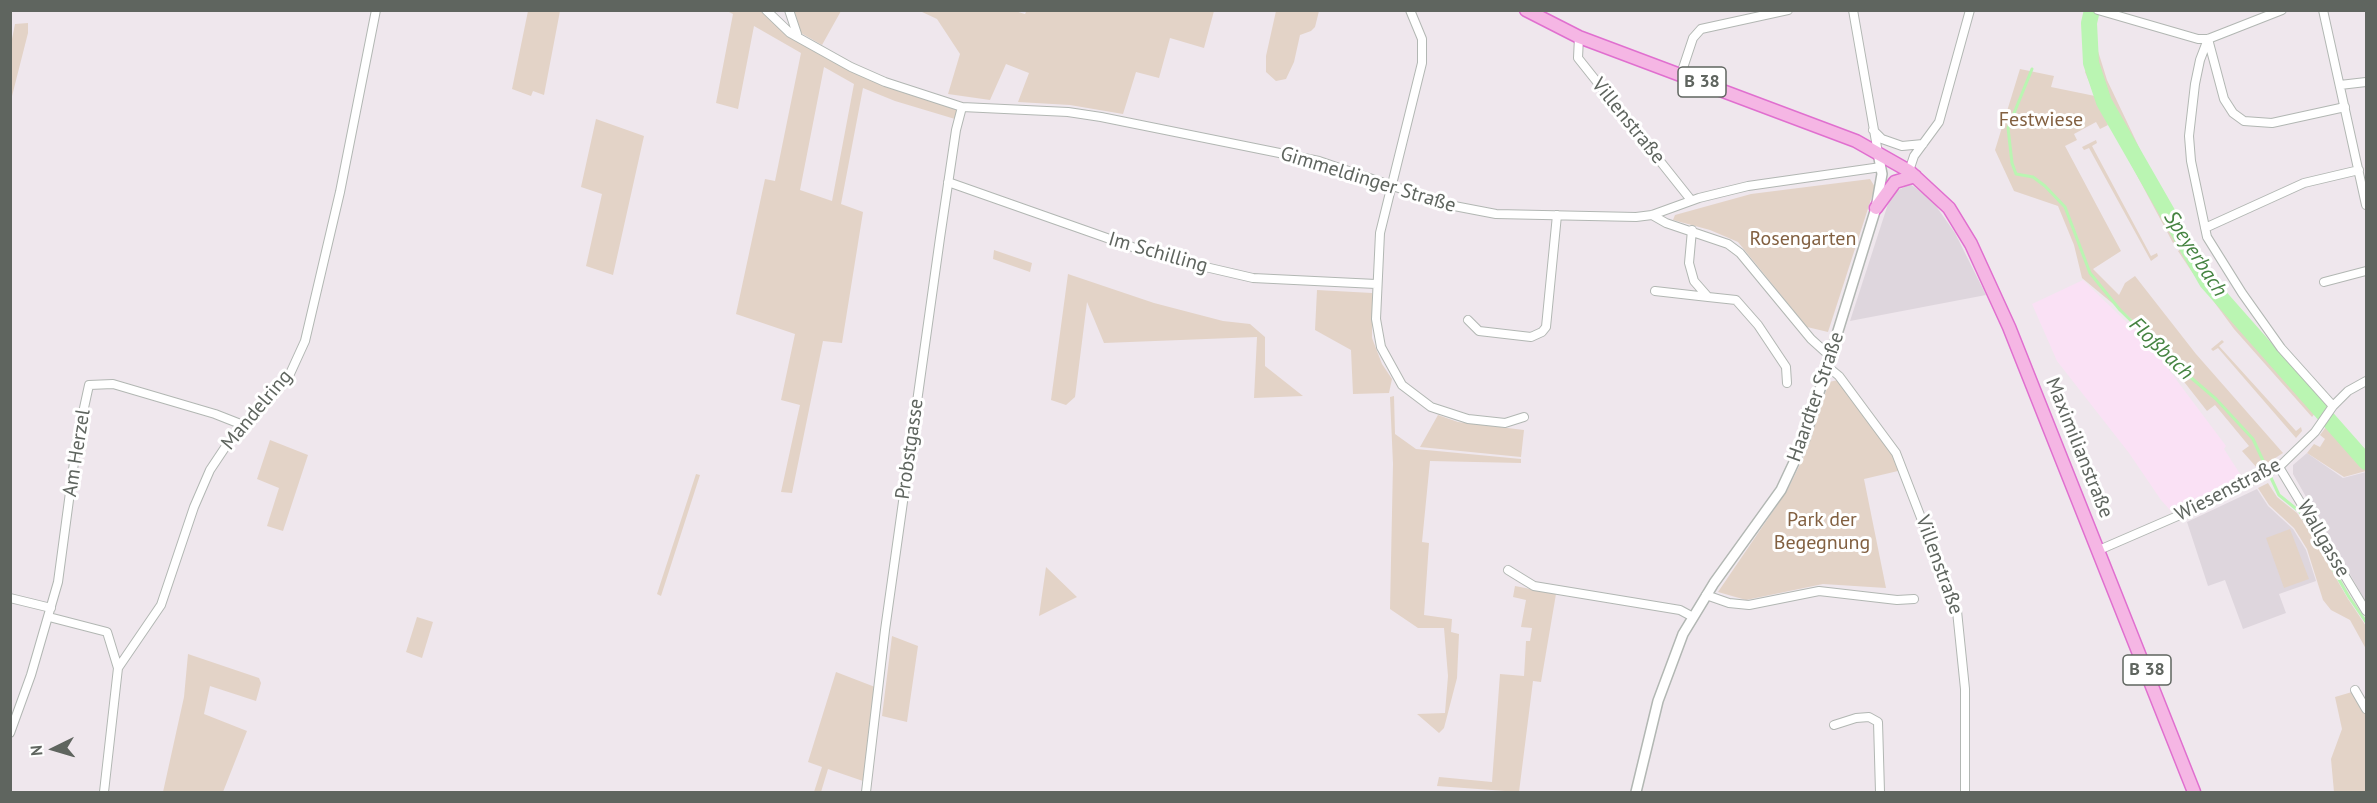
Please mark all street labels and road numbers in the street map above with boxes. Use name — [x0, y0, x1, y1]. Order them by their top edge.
road number: B 38 — [1678, 67, 1726, 97]
street label: Villenstraße — [1586, 73, 1670, 169]
street label: Gimmeldinger Straße — [1277, 142, 1459, 218]
street label: Im Schilling — [1106, 227, 1210, 279]
street label: Haardter Straße — [1783, 329, 1849, 465]
street label: Mandelring — [217, 365, 297, 455]
street label: Maximilianstraße — [2040, 374, 2118, 522]
street label: Probstgasse — [891, 397, 929, 501]
street label: Am Herzel — [58, 408, 96, 498]
street label: Wiesenstraße — [2171, 453, 2285, 527]
street label: Wallgasse — [2291, 496, 2355, 582]
street label: Villenstraße — [1910, 512, 1968, 618]
road number: B 38 — [2123, 655, 2171, 685]

